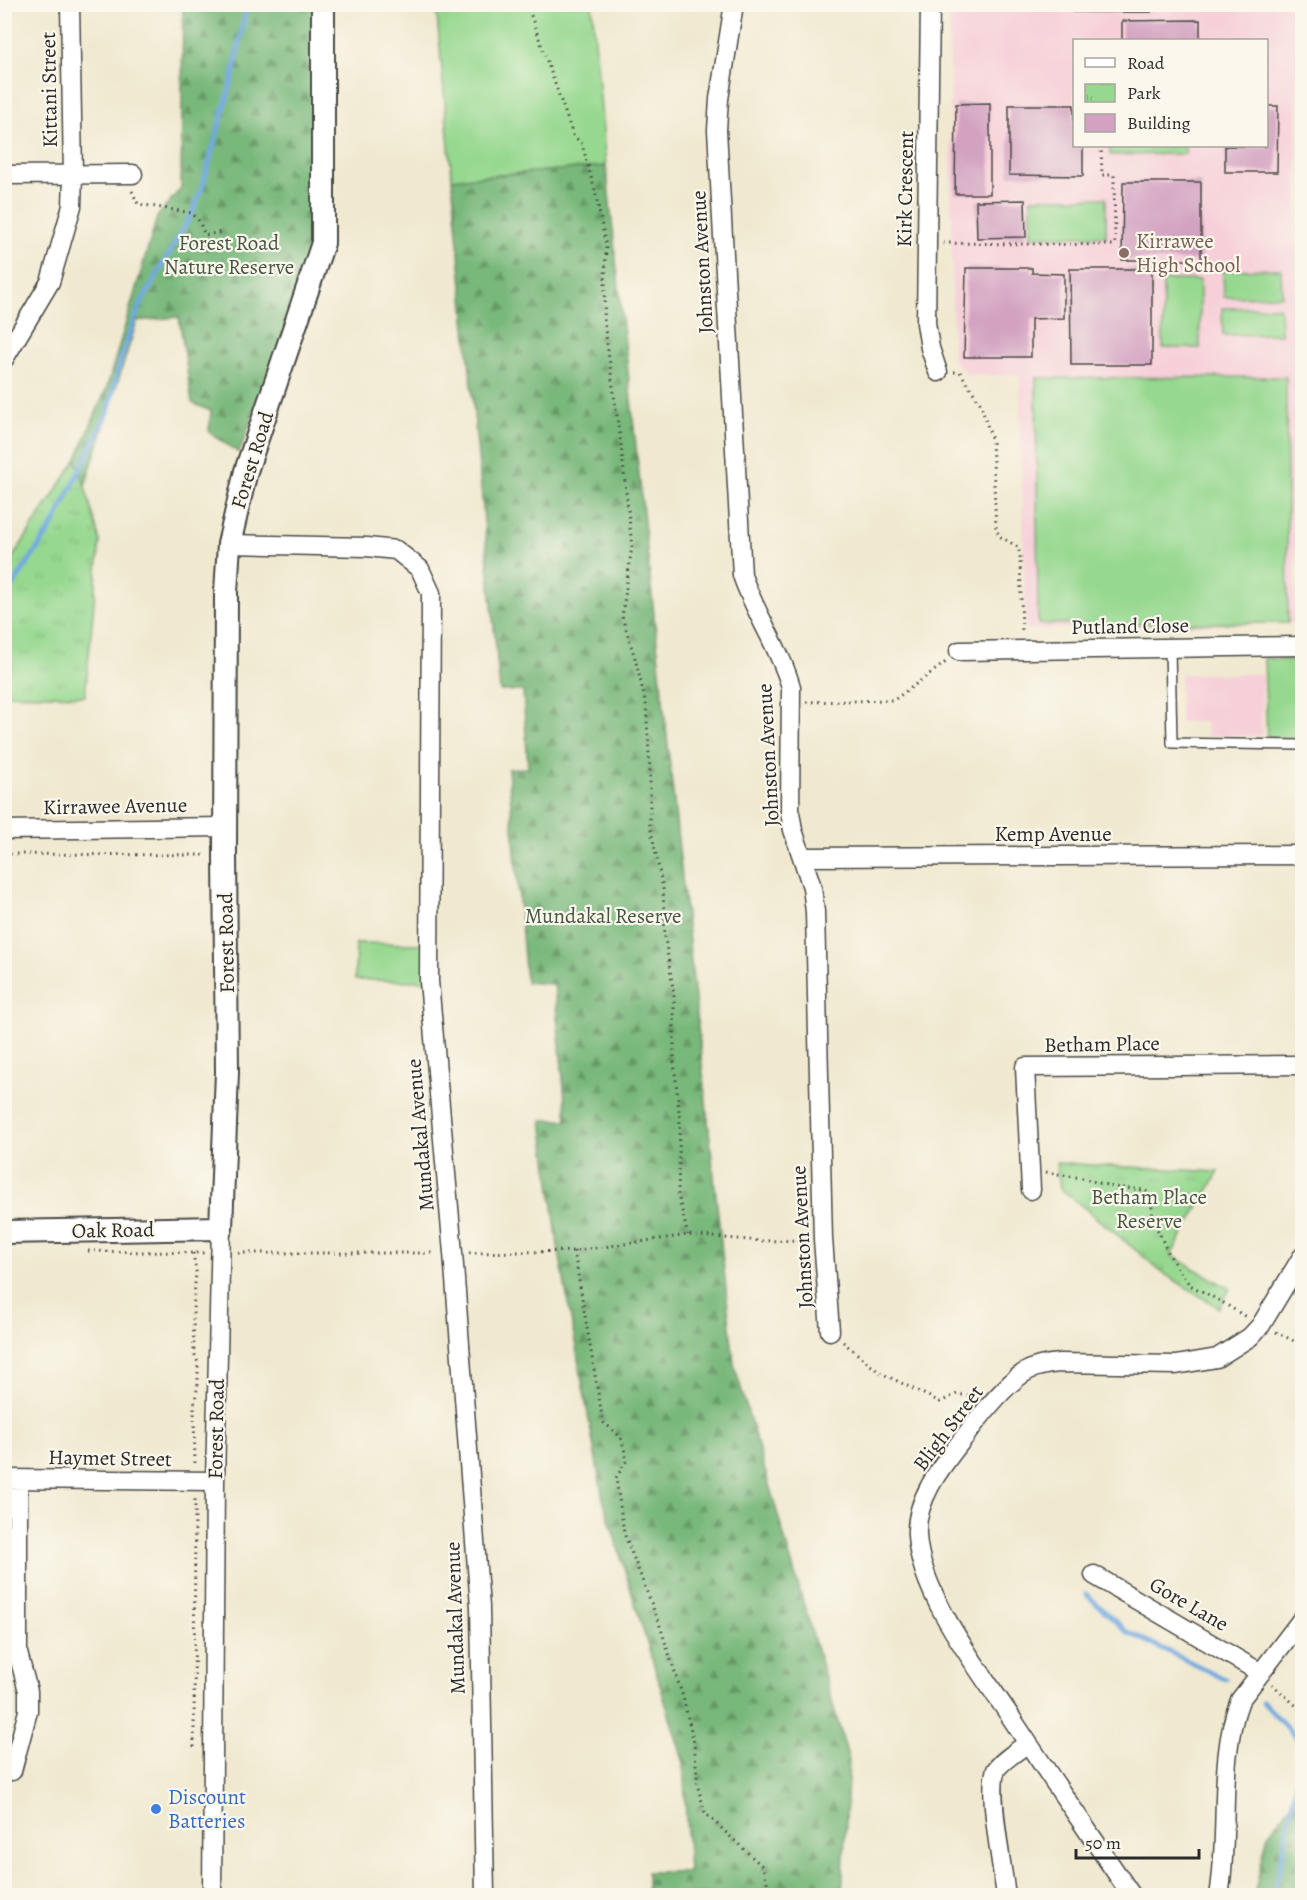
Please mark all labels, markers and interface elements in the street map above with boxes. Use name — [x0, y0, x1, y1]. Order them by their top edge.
street label: Kittani Street — [34, 32, 64, 148]
legend — [1073, 39, 1268, 147]
text: Road — [1127, 51, 1165, 75]
text: Park — [1127, 81, 1161, 105]
text: Building — [1127, 111, 1191, 135]
street label: Kirk Crescent — [890, 130, 920, 248]
street label: Johnston Avenue — [684, 190, 720, 334]
place label: Kirrawee High School — [1136, 227, 1240, 279]
park label: Forest Road Nature Reserve — [164, 229, 294, 281]
marker: Kirrawee High School — [1117, 246, 1131, 260]
street label: Forest Road — [224, 407, 280, 512]
street label: Putland Close — [1071, 611, 1189, 641]
street label: Johnston Avenue — [750, 683, 786, 827]
street label: Kirrawee Avenue — [43, 791, 187, 821]
street label: Kemp Avenue — [994, 820, 1112, 848]
street label: Forest Road — [211, 892, 241, 994]
park label: Mundakal Reserve — [525, 902, 681, 930]
street label: Betham Place — [1044, 1029, 1160, 1059]
street label: Mundakal Avenue — [399, 1058, 441, 1212]
street label: Johnston Avenue — [784, 1165, 820, 1309]
park label: Betham Place Reserve — [1091, 1183, 1207, 1235]
street label: Oak Road — [71, 1215, 155, 1245]
street label: Forest Road — [201, 1378, 231, 1480]
street label: Bligh Street — [906, 1379, 990, 1477]
street label: Haymet Street — [48, 1443, 172, 1473]
street label: Mundakal Avenue — [438, 1541, 472, 1695]
street label: Gore Lane — [1144, 1570, 1234, 1638]
place label: Discount Batteries — [168, 1783, 246, 1835]
marker: Discount Batteries — [149, 1802, 163, 1816]
scale bar — [1076, 1822, 1199, 1860]
text: 50 m — [1085, 1831, 1121, 1855]

